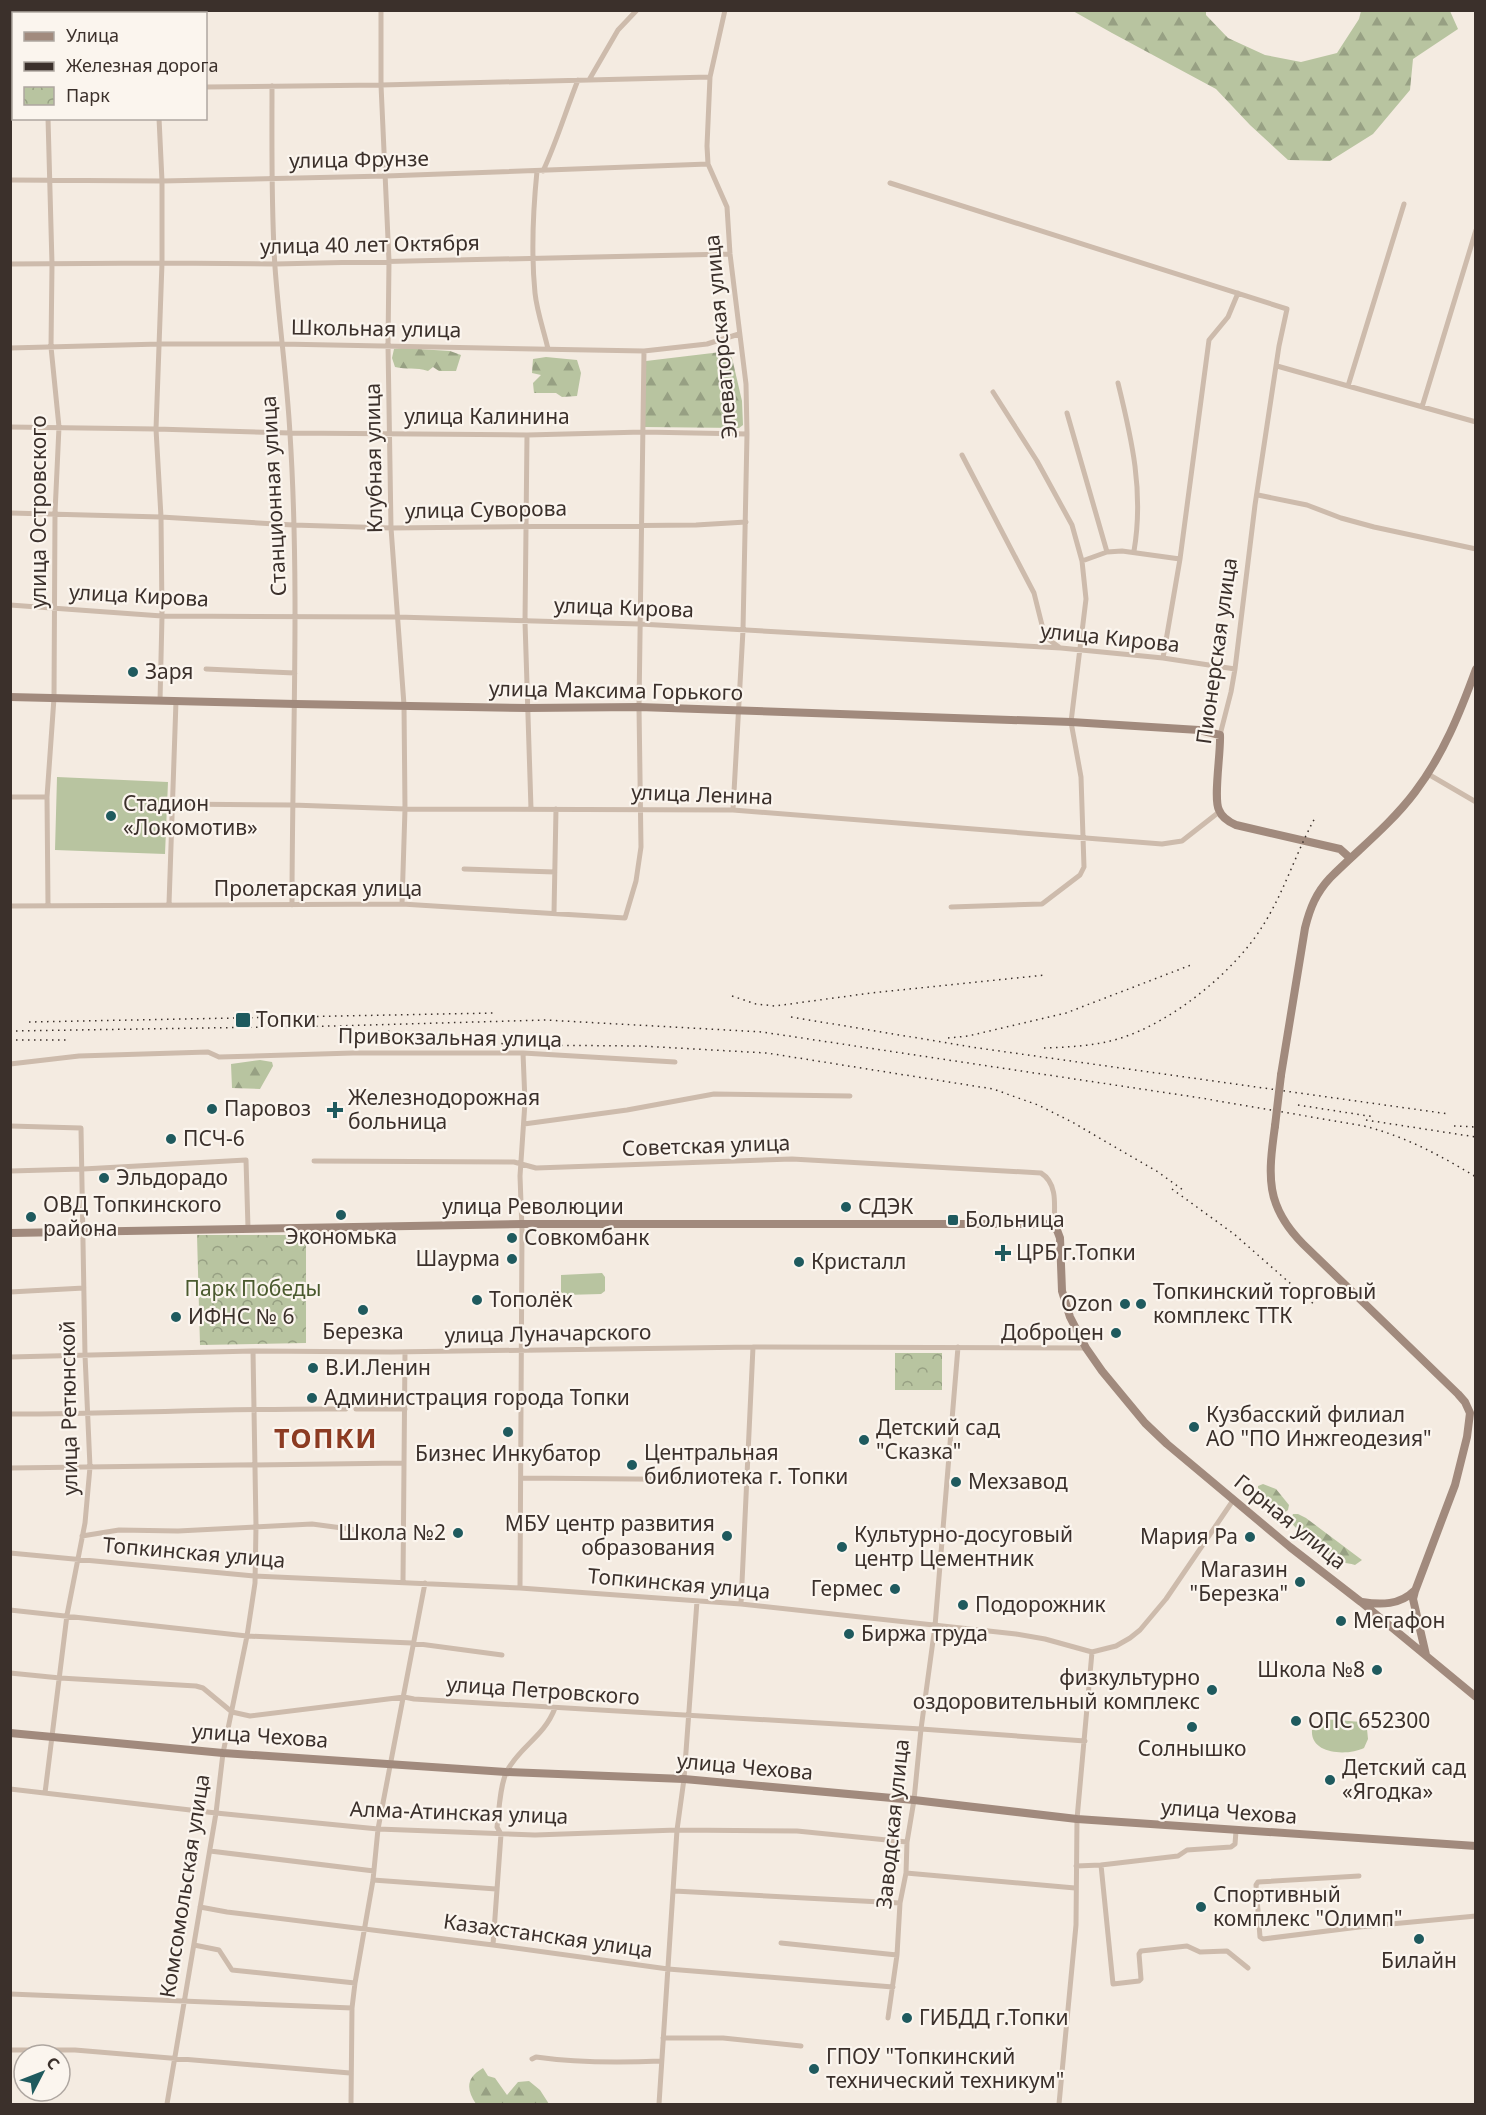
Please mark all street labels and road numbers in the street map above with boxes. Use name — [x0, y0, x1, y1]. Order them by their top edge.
street label: улица Фрунзе — [289, 144, 429, 174]
street label: улица 40 лет Октября — [260, 228, 480, 260]
street label: Элеваторская улица — [697, 234, 743, 441]
street label: Школьная улица — [291, 313, 461, 343]
street label: Клубная улица — [358, 383, 388, 533]
street label: Станционная улица — [254, 395, 292, 597]
street label: улица Калинина — [404, 402, 570, 430]
street label: улица Островского — [24, 415, 52, 609]
street label: улица Суворова — [405, 494, 567, 524]
street label: Пионерская улица — [1189, 556, 1243, 746]
street label: улица Кирова — [68, 577, 210, 613]
street label: улица Кирова — [554, 591, 694, 623]
street label: улица Кирова — [1039, 616, 1181, 658]
street label: улица Максима Горького — [489, 674, 743, 706]
street label: улица Ленина — [631, 778, 773, 810]
street label: Пролетарская улица — [214, 874, 422, 902]
street label: Привокзальная улица — [338, 1021, 562, 1053]
street label: Советская улица — [621, 1128, 791, 1162]
street label: улица Революции — [442, 1192, 624, 1220]
street label: улица Луначарского — [444, 1317, 652, 1349]
street label: улица Ретюнской — [52, 1320, 84, 1496]
street label: Горная улица — [1229, 1467, 1353, 1575]
street label: Топкинская улица — [102, 1530, 286, 1574]
street label: Топкинская улица — [587, 1561, 771, 1605]
street label: улица Петровского — [446, 1669, 641, 1711]
street label: улица Чехова — [191, 1716, 329, 1754]
street label: Заводская улица — [869, 1738, 915, 1910]
street label: улица Чехова — [676, 1746, 814, 1786]
street label: Комсомольская улица — [152, 1772, 216, 2000]
street label: улица Чехова — [1160, 1792, 1298, 1830]
street label: Алма-Атинская улица — [349, 1794, 569, 1830]
street label: Казахстанская улица — [442, 1906, 655, 1964]

